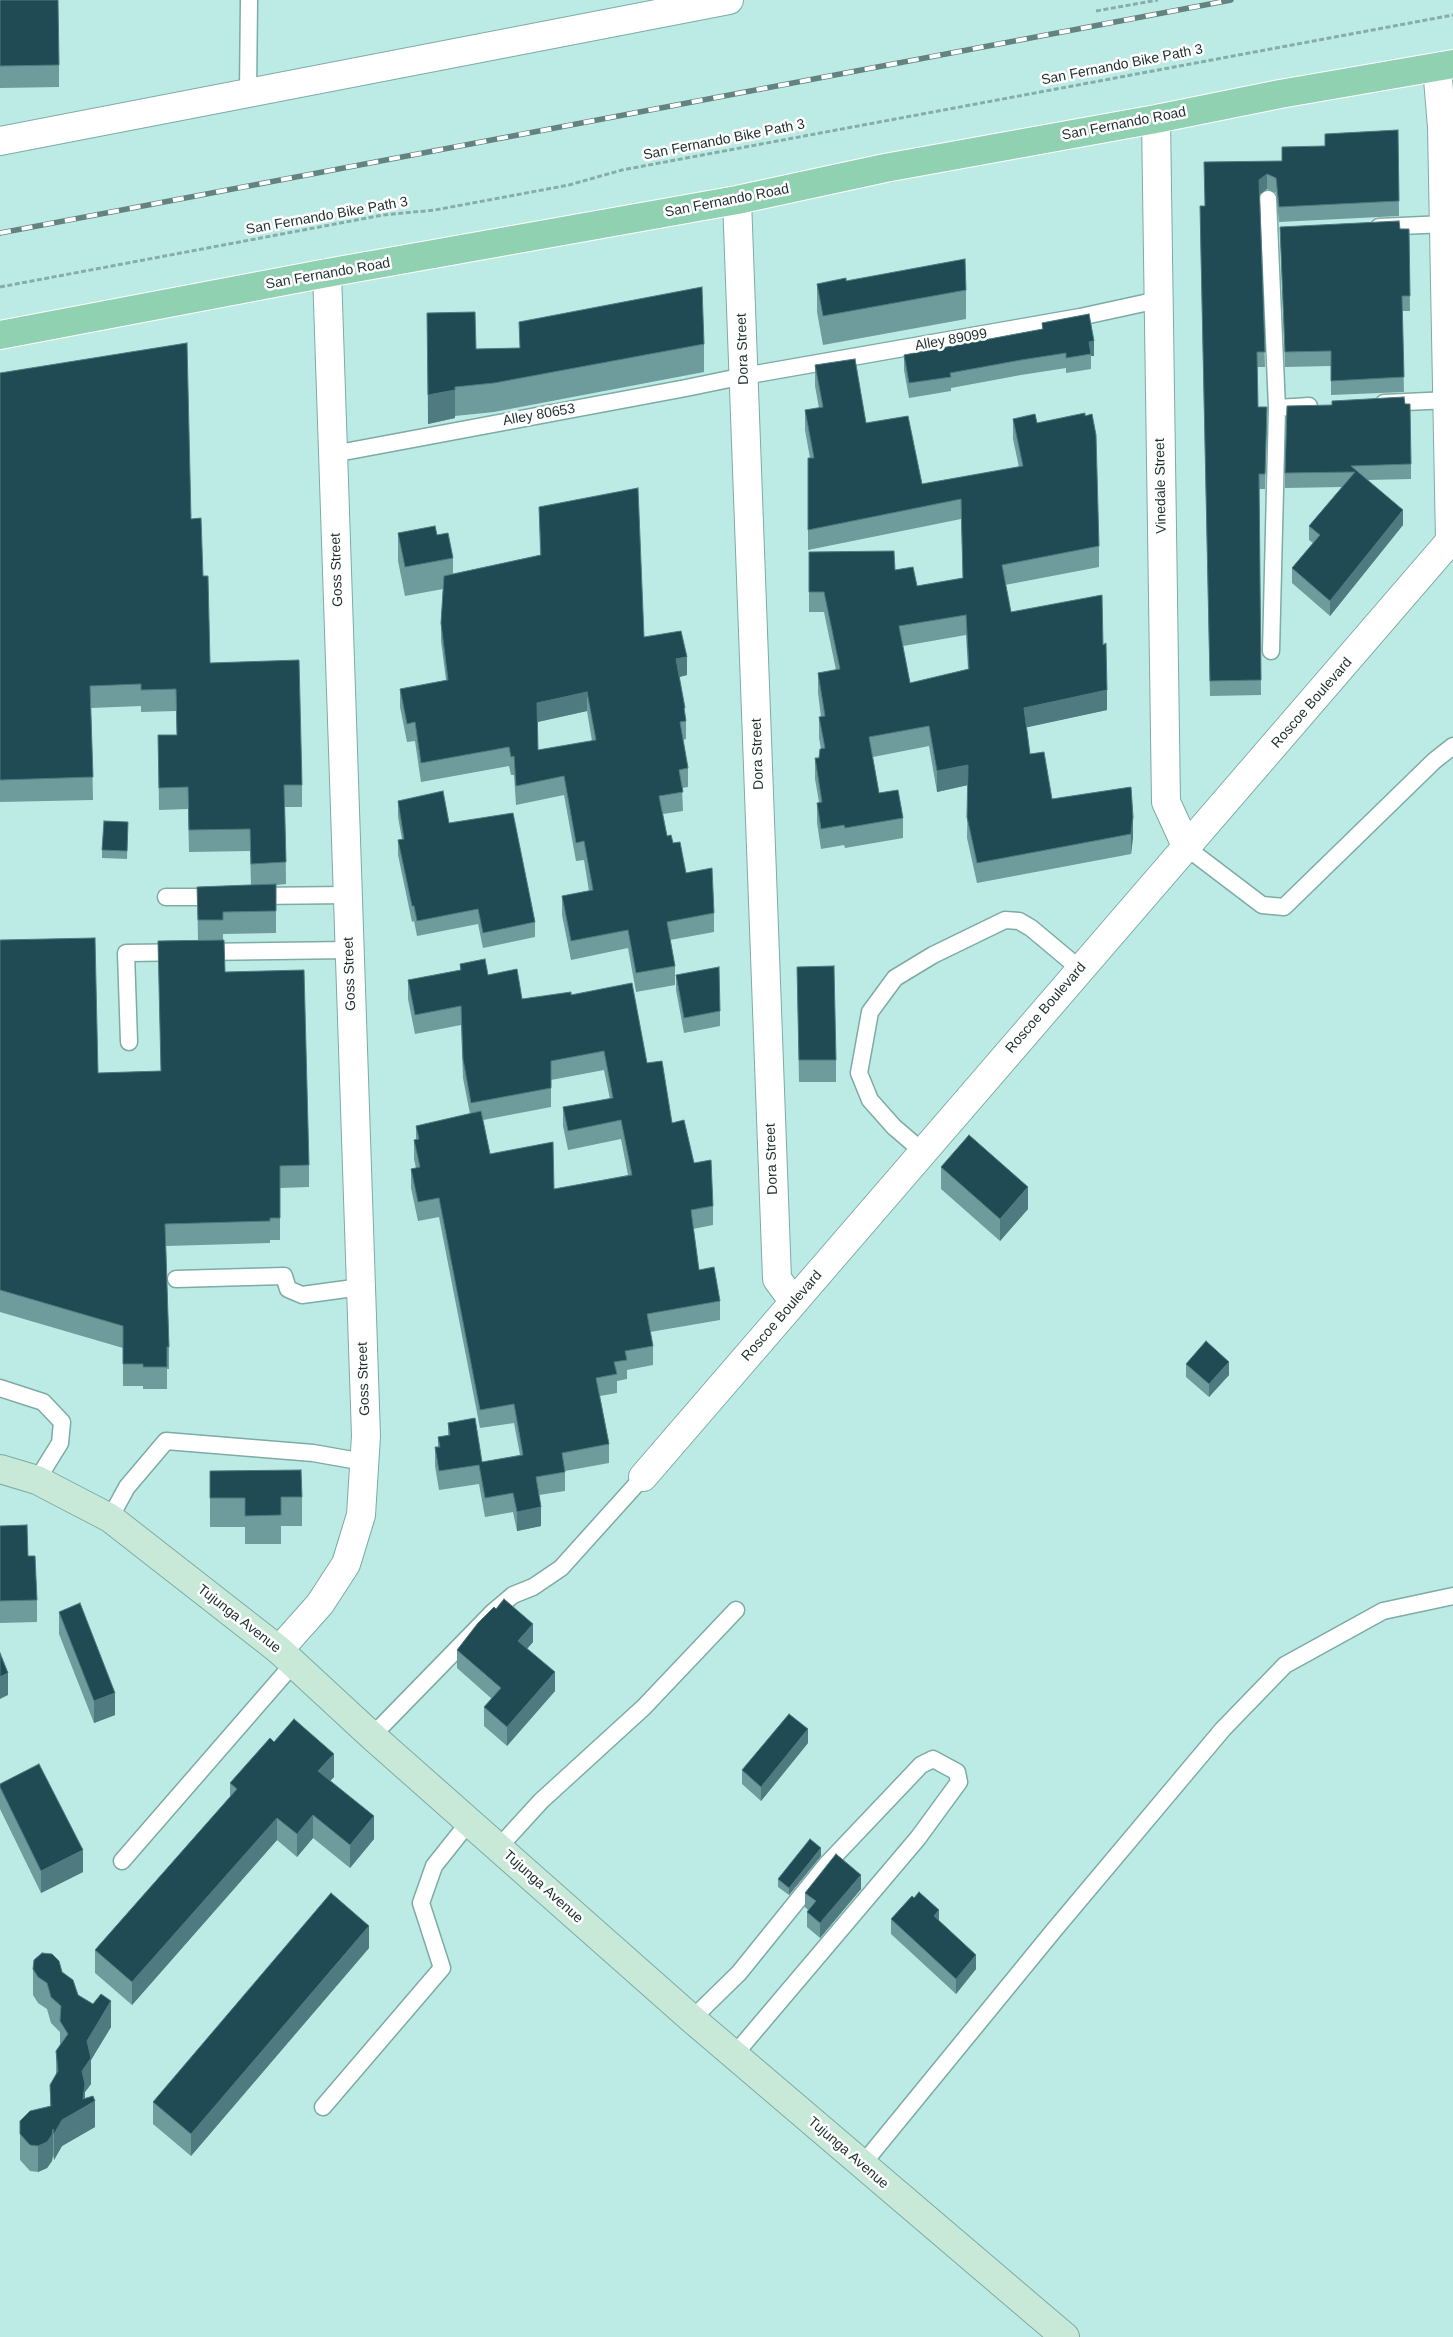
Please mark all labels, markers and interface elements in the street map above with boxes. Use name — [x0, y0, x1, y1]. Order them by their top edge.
street label: San Fernando Bike Path 3 — [1040, 41, 1204, 89]
street label: San Fernando Road — [1061, 104, 1187, 144]
street label: San Fernando Bike Path 3 — [642, 116, 806, 164]
street label: San Fernando Road — [664, 181, 790, 221]
street label: San Fernando Bike Path 3 — [245, 193, 409, 239]
street label: San Fernando Road — [264, 255, 392, 293]
street label: Dora Street — [733, 313, 753, 385]
street label: Alley 89099 — [914, 325, 988, 355]
street label: Alley 80653 — [502, 400, 576, 430]
street label: Vinedale Street — [1152, 438, 1170, 534]
street label: Goss Street — [327, 533, 347, 607]
street label: Roscoe Boulevard — [1268, 654, 1356, 752]
street label: Dora Street — [748, 718, 768, 790]
street label: Goss Street — [340, 937, 360, 1011]
street label: Roscoe Boulevard — [1002, 959, 1090, 1057]
street label: Dora Street — [762, 1123, 782, 1195]
street label: Roscoe Boulevard — [738, 1267, 826, 1365]
street label: Goss Street — [354, 1342, 374, 1416]
street label: Tujunga Avenue — [194, 1581, 284, 1657]
street label: Tujunga Avenue — [500, 1847, 586, 1927]
street label: Tujunga Avenue — [804, 2113, 892, 2193]

